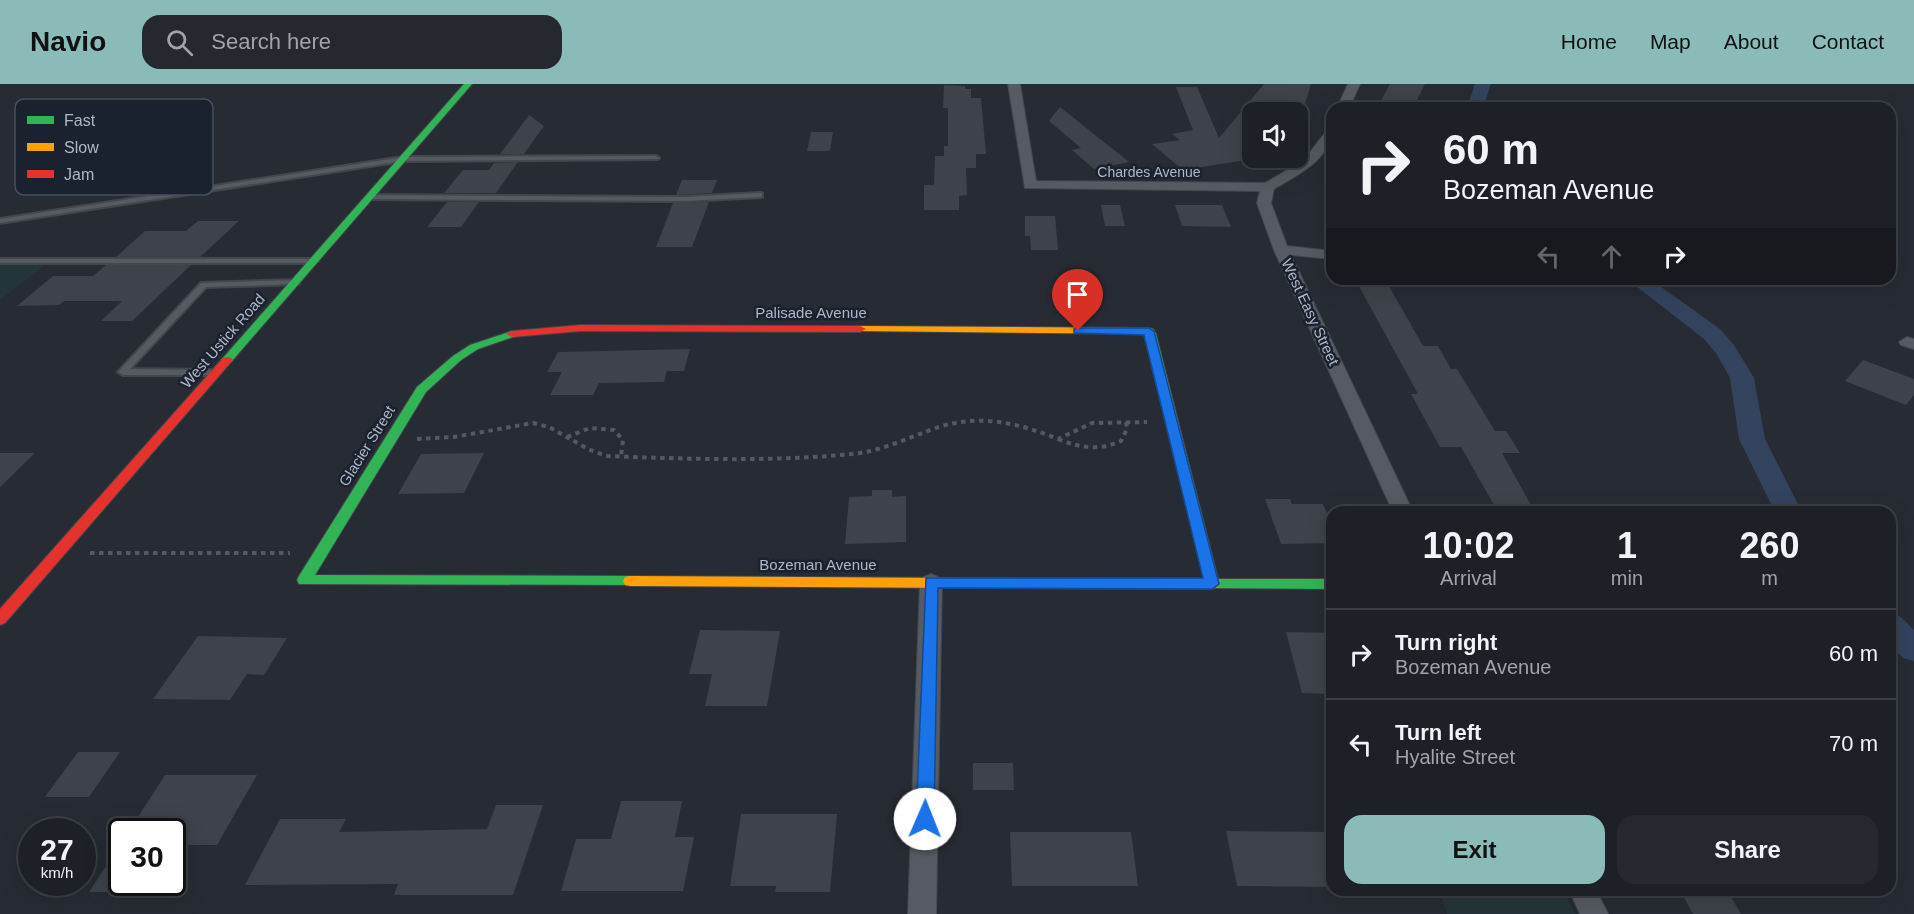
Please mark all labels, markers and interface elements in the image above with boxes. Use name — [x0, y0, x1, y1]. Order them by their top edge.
search box — [142, 15, 562, 69]
text: Navio — [30, 26, 106, 57]
icon: search — [163, 26, 196, 59]
text: Search here — [211, 29, 331, 54]
text: Home — [1561, 30, 1617, 53]
text: Map — [1650, 30, 1691, 53]
text: About — [1724, 30, 1779, 53]
text: Contact — [1812, 30, 1884, 53]
legend — [15, 99, 213, 195]
map controls — [1242, 102, 1308, 168]
button: sound — [1242, 102, 1308, 168]
text: Fast — [64, 112, 96, 129]
icon: right — [1344, 126, 1422, 204]
text: 60 m — [1443, 126, 1539, 173]
text: Slow — [64, 139, 99, 156]
street label: Chardes Avenue — [1097, 164, 1201, 180]
text: Jam — [64, 166, 94, 183]
text: Bozeman Avenue — [1443, 175, 1654, 205]
icon: left — [1532, 240, 1565, 273]
icon: ahead — [1595, 240, 1628, 273]
icon: right — [1658, 240, 1691, 273]
street label: West Easy Street — [1278, 256, 1343, 369]
pin — [1052, 269, 1103, 331]
icon: arrive — [1061, 278, 1094, 311]
street label: West Ustick Road — [177, 290, 268, 391]
street label: Palisade Avenue — [755, 304, 867, 321]
street label: Glacier Street — [335, 402, 399, 489]
text: 10:02 — [1422, 525, 1514, 566]
text: 1 — [1617, 525, 1637, 566]
text: 260 — [1739, 525, 1800, 566]
street label: Bozeman Avenue — [759, 556, 877, 573]
text: Arrival — [1440, 567, 1497, 589]
text: min — [1611, 567, 1643, 589]
text: m — [1761, 567, 1778, 589]
text: Turn right — [1395, 630, 1497, 655]
icon: right — [1344, 638, 1377, 671]
text: 60 m — [1829, 641, 1878, 666]
text: Bozeman Avenue — [1395, 656, 1551, 678]
text: Turn left — [1395, 720, 1481, 745]
icon: left — [1344, 728, 1377, 761]
text: 70 m — [1829, 731, 1878, 756]
text: Hyalite Street — [1395, 746, 1515, 768]
position arrow — [893, 787, 957, 851]
button: Exit — [1344, 815, 1605, 884]
button: Share — [1617, 815, 1878, 884]
speed limit sign: 30 — [108, 818, 186, 896]
text: 27 — [40, 833, 74, 866]
text: km/h — [41, 864, 73, 881]

